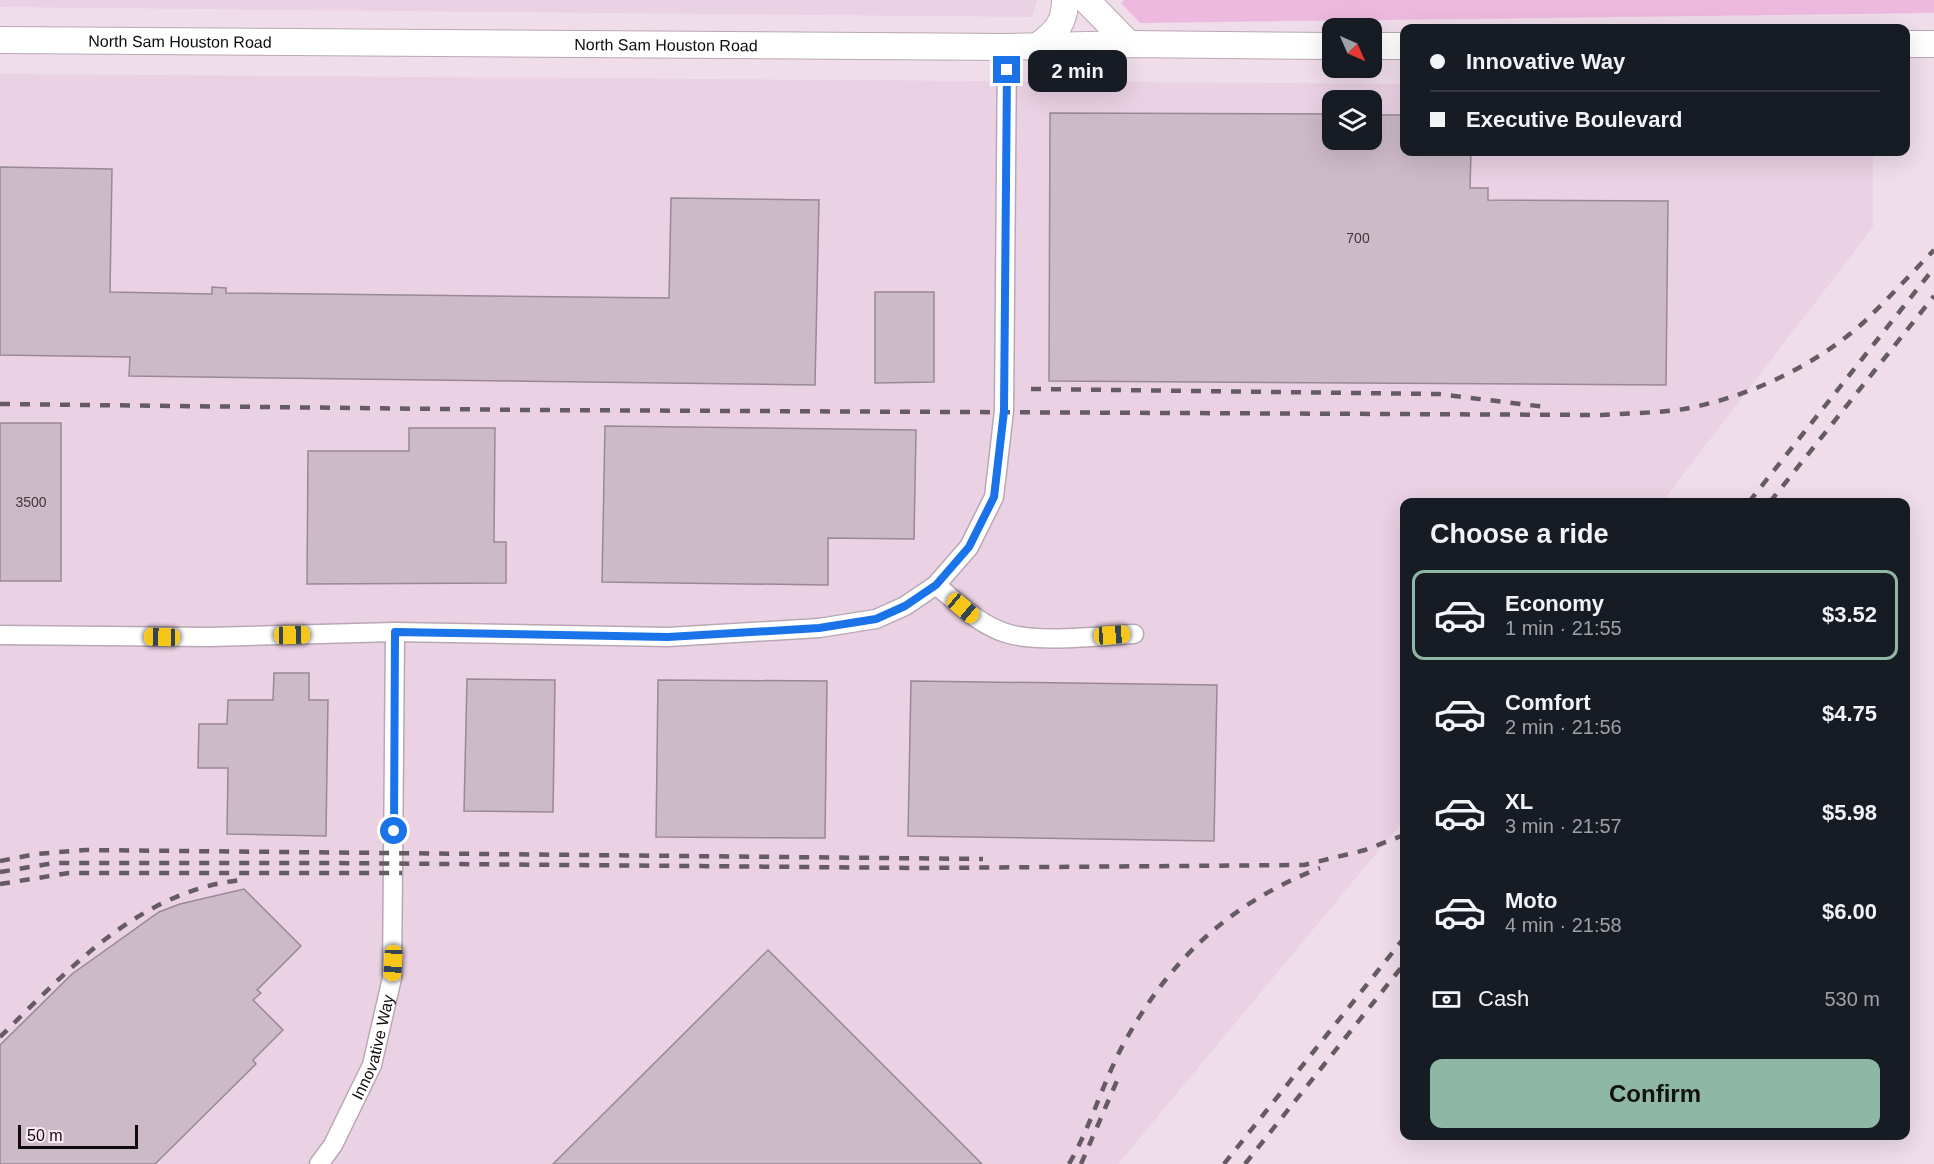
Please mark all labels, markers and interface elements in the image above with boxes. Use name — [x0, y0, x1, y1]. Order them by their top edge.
north arrow — [1322, 18, 1382, 78]
map controls — [1322, 18, 1382, 150]
street label: North Sam Houston Road — [88, 33, 272, 51]
street label: North Sam Houston Road — [574, 36, 758, 54]
callout: 2 min — [1028, 49, 1127, 91]
text: Innovative Way — [1466, 49, 1625, 74]
route end — [993, 56, 1020, 83]
text: 2 min — [1051, 60, 1104, 82]
button: layers — [1322, 90, 1382, 150]
text: Executive Boulevard — [1466, 107, 1682, 132]
house number: 700 — [1346, 230, 1370, 246]
house number: 3500 — [15, 494, 47, 510]
text: Choose a ride — [1430, 519, 1609, 549]
icon: car — [1433, 588, 1487, 642]
car — [943, 590, 983, 626]
text: Economy — [1505, 591, 1604, 616]
text: $3.52 — [1822, 602, 1877, 627]
text: 1 min · 21:55 — [1505, 617, 1622, 639]
car — [1093, 625, 1131, 645]
car — [274, 626, 310, 644]
car — [144, 628, 180, 646]
icon: car — [1433, 687, 1487, 741]
text: Comfort — [1505, 690, 1591, 715]
text: $4.75 — [1822, 701, 1877, 726]
text: 2 min · 21:56 — [1505, 716, 1622, 738]
icon: car — [1433, 786, 1487, 840]
text: XL — [1505, 789, 1533, 814]
text: $5.98 — [1822, 800, 1877, 825]
text: 3 min · 21:57 — [1505, 815, 1622, 837]
route start — [380, 817, 407, 844]
icon: car — [1433, 885, 1487, 939]
text: Moto — [1505, 888, 1558, 913]
text: $6.00 — [1822, 899, 1877, 924]
text: 4 min · 21:58 — [1505, 914, 1622, 936]
car — [383, 945, 403, 981]
icon: cash — [1430, 983, 1463, 1016]
text: Cash — [1478, 986, 1529, 1011]
text: 530 m — [1824, 988, 1880, 1010]
street label: Innovative Way — [349, 993, 397, 1102]
button: Confirm — [1430, 1059, 1880, 1128]
scale bar — [18, 1122, 138, 1150]
text: 50 m — [27, 1127, 63, 1144]

